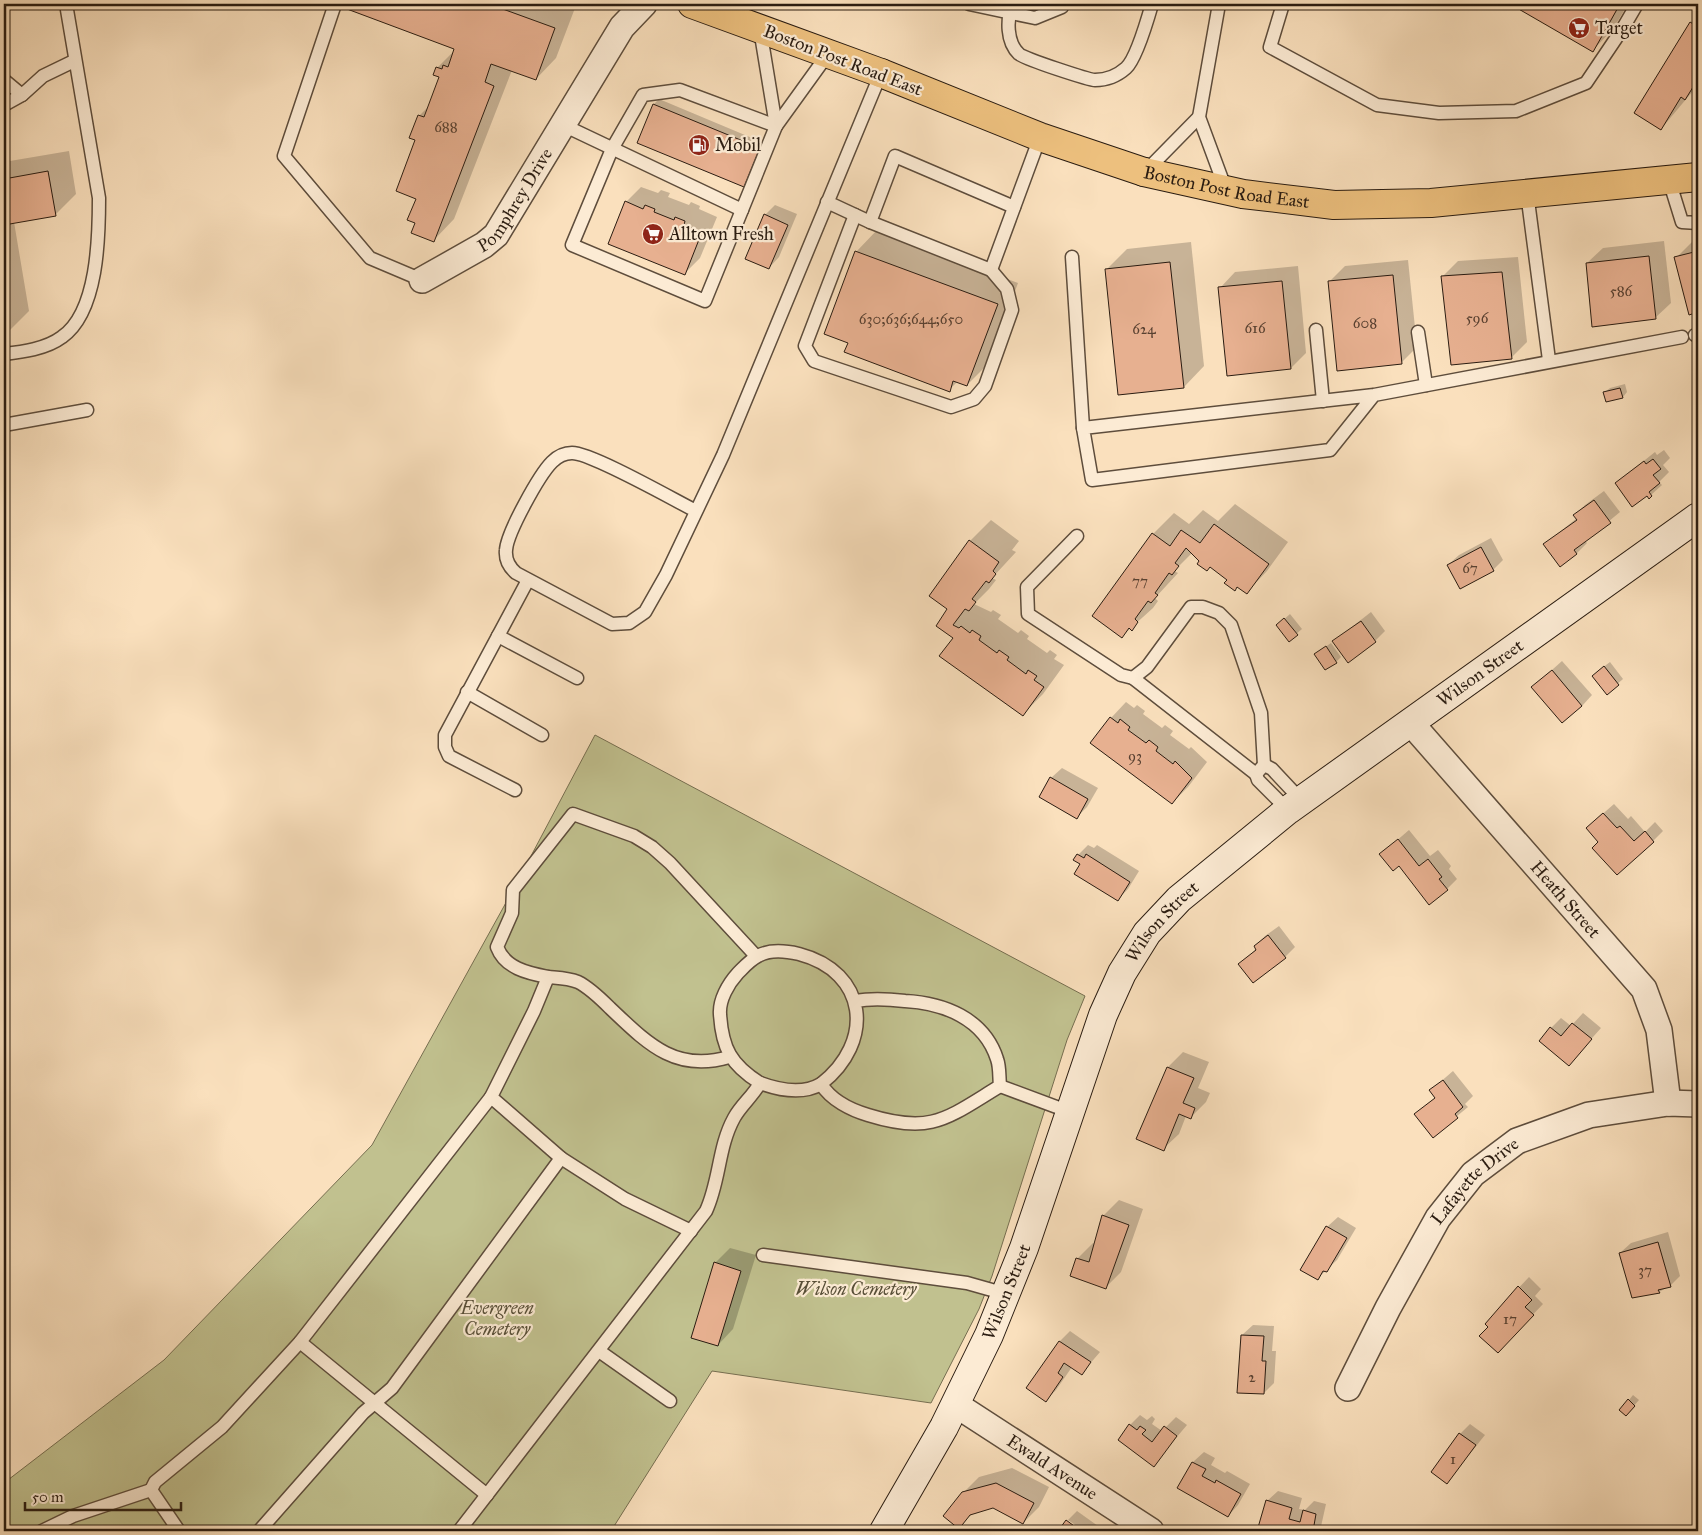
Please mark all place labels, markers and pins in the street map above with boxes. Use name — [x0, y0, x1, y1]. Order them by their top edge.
supermarket icon: Target — [1567, 16, 1591, 40]
place label: Target — [1595, 17, 1643, 40]
fuel station icon: Mobil — [687, 133, 711, 157]
place label: Mobil — [715, 134, 761, 156]
supermarket icon: Alltown Fresh — [641, 222, 665, 246]
place label: Alltown Fresh — [668, 223, 774, 245]

